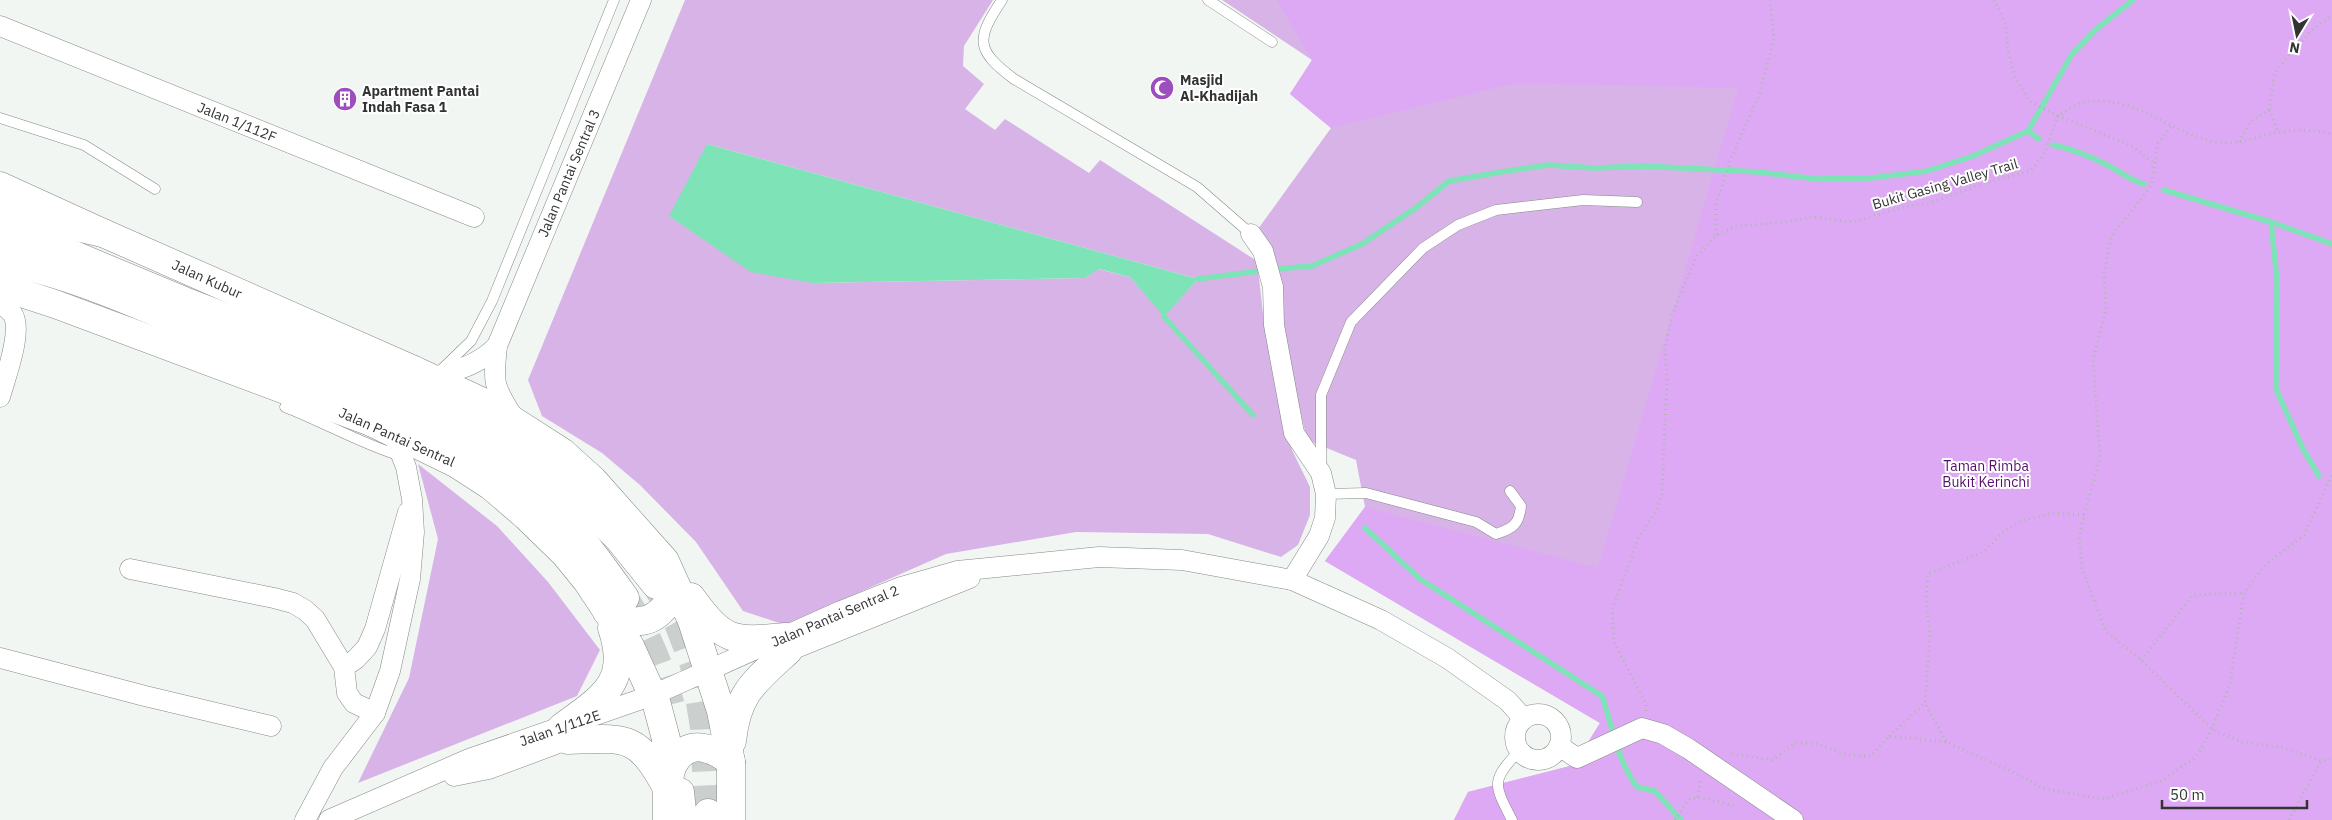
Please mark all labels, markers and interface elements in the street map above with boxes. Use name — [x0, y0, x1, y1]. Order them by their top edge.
north arrow — [2272, 10, 2322, 60]
text: N — [2288, 38, 2301, 58]
place label: Masjid Al-Khadijah — [1180, 71, 1258, 105]
mosque icon: Masjid Al-Khadijah — [1149, 75, 1175, 101]
place label: Apartment Pantai Indah Fasa 1 — [362, 82, 479, 116]
building icon: Apartment Pantai Indah Fasa 1 — [332, 86, 358, 112]
street label: Jalan 1/112F — [195, 98, 279, 146]
street label: Jalan Pantai Sentral 3 — [534, 106, 604, 240]
street label: Bukit Gasing Valley Trail — [1870, 155, 2020, 213]
street label: Jalan Kubur — [169, 256, 245, 302]
street label: Jalan Pantai Sentral — [336, 403, 458, 471]
park label: Taman Rimba Bukit Kerinchi — [1942, 457, 2030, 491]
street label: Jalan Pantai Sentral 2 — [768, 581, 902, 651]
street label: Jalan 1/112E — [517, 706, 603, 750]
scale bar — [2162, 778, 2307, 810]
text: 50 m — [2170, 785, 2205, 804]

